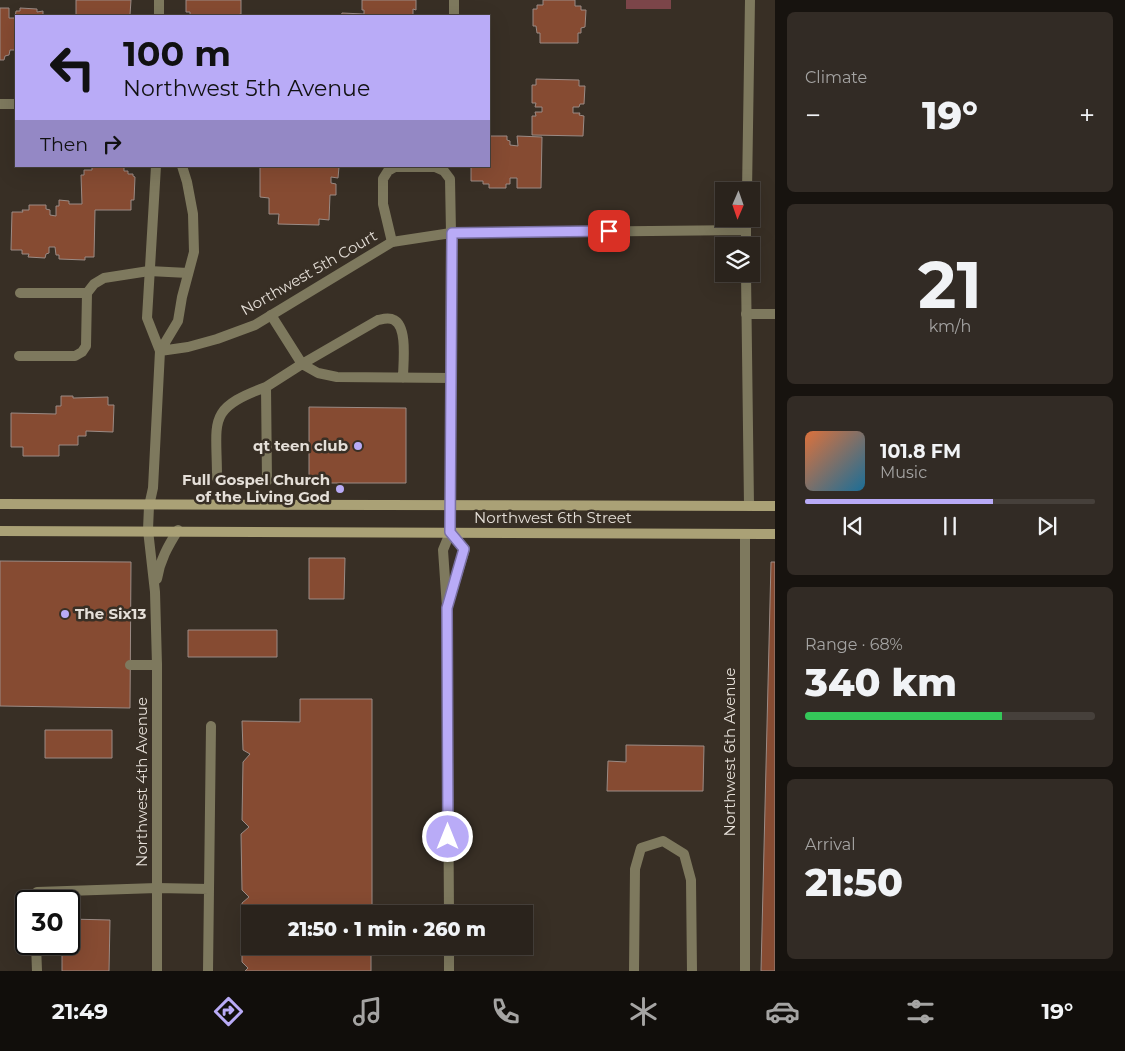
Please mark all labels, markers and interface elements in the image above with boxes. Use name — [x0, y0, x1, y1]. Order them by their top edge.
text: 100 m — [123, 32, 231, 75]
icon: left — [40, 35, 105, 100]
text: Climate — [805, 68, 867, 87]
text: Northwest 5th Avenue — [123, 75, 370, 102]
text: 19° — [922, 92, 978, 139]
text: − — [805, 98, 821, 132]
text: + — [1079, 98, 1095, 132]
icon: right — [98, 130, 126, 158]
text: Then — [40, 133, 88, 156]
north arrow — [715, 182, 760, 228]
map controls — [715, 182, 760, 282]
pin — [588, 210, 630, 252]
icon: arrive — [595, 217, 623, 245]
street label: Northwest 5th Court — [237, 226, 380, 319]
button: layers — [715, 237, 760, 282]
text: 21 — [918, 245, 982, 324]
text: km/h — [929, 317, 971, 336]
place label: qt teen club — [253, 436, 348, 455]
marker: qt teen club — [352, 440, 364, 452]
text: 101.8 FM — [880, 440, 961, 463]
text: Music — [880, 463, 927, 482]
place label: Full Gospel Church of the Living God — [182, 470, 330, 506]
marker: Full Gospel Church of the Living God — [334, 483, 346, 495]
street label: Northwest 6th Street — [474, 508, 632, 527]
icon: previous — [839, 512, 867, 540]
icon: pause — [936, 512, 964, 540]
icon: next — [1033, 512, 1061, 540]
place label: The Six13 — [75, 604, 146, 623]
marker: The Six13 — [59, 608, 71, 620]
text: Range · 68% — [805, 635, 903, 654]
text: 340 km — [805, 659, 957, 706]
street label: Northwest 6th Avenue — [720, 667, 739, 837]
street label: Northwest 4th Avenue — [132, 697, 151, 867]
position arrow — [421, 810, 473, 862]
text: Arrival — [805, 835, 855, 854]
text: 21:50 — [805, 859, 903, 906]
speed limit sign: 30 — [15, 890, 80, 955]
text: 21:50 · 1 min · 260 m — [288, 918, 486, 941]
icon: directions — [211, 994, 246, 1029]
icon: music — [350, 994, 385, 1029]
icon: phone — [488, 994, 523, 1029]
icon: climate — [626, 994, 661, 1029]
icon: car — [765, 994, 800, 1029]
icon: filters — [903, 994, 938, 1029]
text: 21:49 — [52, 998, 108, 1025]
text: 19° — [1041, 998, 1073, 1025]

